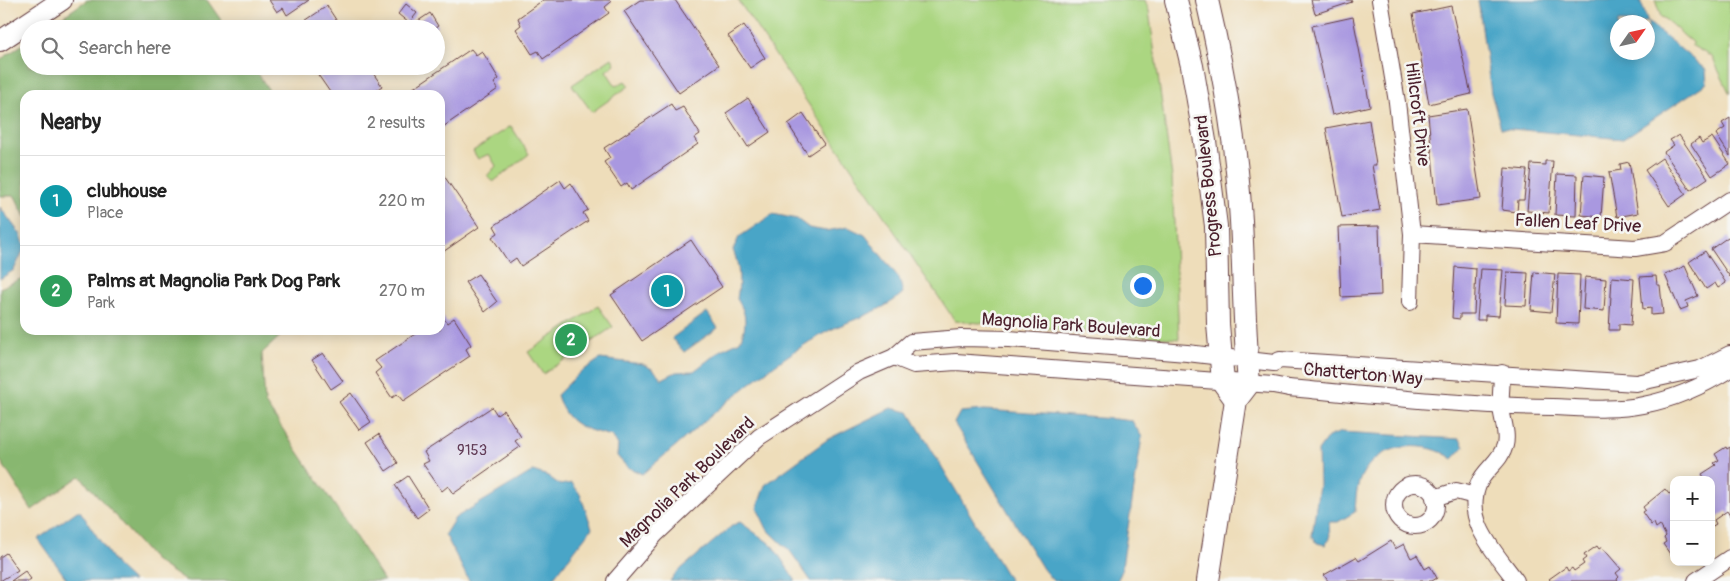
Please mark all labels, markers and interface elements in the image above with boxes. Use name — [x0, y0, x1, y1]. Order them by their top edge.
north arrow — [1610, 15, 1655, 60]
search box — [20, 20, 445, 75]
icon: search — [38, 34, 66, 62]
text: Search here — [78, 36, 171, 60]
street label: Hillcroft Drive — [1400, 61, 1435, 168]
text: Nearby — [40, 109, 101, 136]
text: 2 results — [367, 113, 425, 133]
street label: Progress Boulevard — [1190, 114, 1227, 258]
text: clubhouse — [87, 179, 167, 203]
text: 1 — [53, 191, 59, 211]
text: 220 m — [379, 191, 425, 211]
text: Place — [87, 203, 123, 223]
street label: Fallen Leaf Drive — [1514, 209, 1642, 238]
text: Palms at Magnolia Park Dog Park — [87, 269, 340, 293]
pin: 1 — [651, 272, 683, 310]
your location — [1130, 273, 1156, 299]
text: 2 — [52, 281, 60, 301]
text: 270 m — [379, 281, 425, 301]
text: Park — [87, 293, 115, 313]
street label: Magnolia Park Boulevard — [981, 308, 1161, 343]
pin: 2 — [555, 321, 587, 359]
street label: Chatterton Way — [1302, 358, 1424, 391]
street label: Magnolia Park Boulevard — [615, 412, 760, 553]
house number: 9153 — [457, 441, 487, 460]
map controls — [1670, 476, 1715, 566]
button: + — [1670, 476, 1715, 521]
button: − — [1670, 521, 1715, 566]

